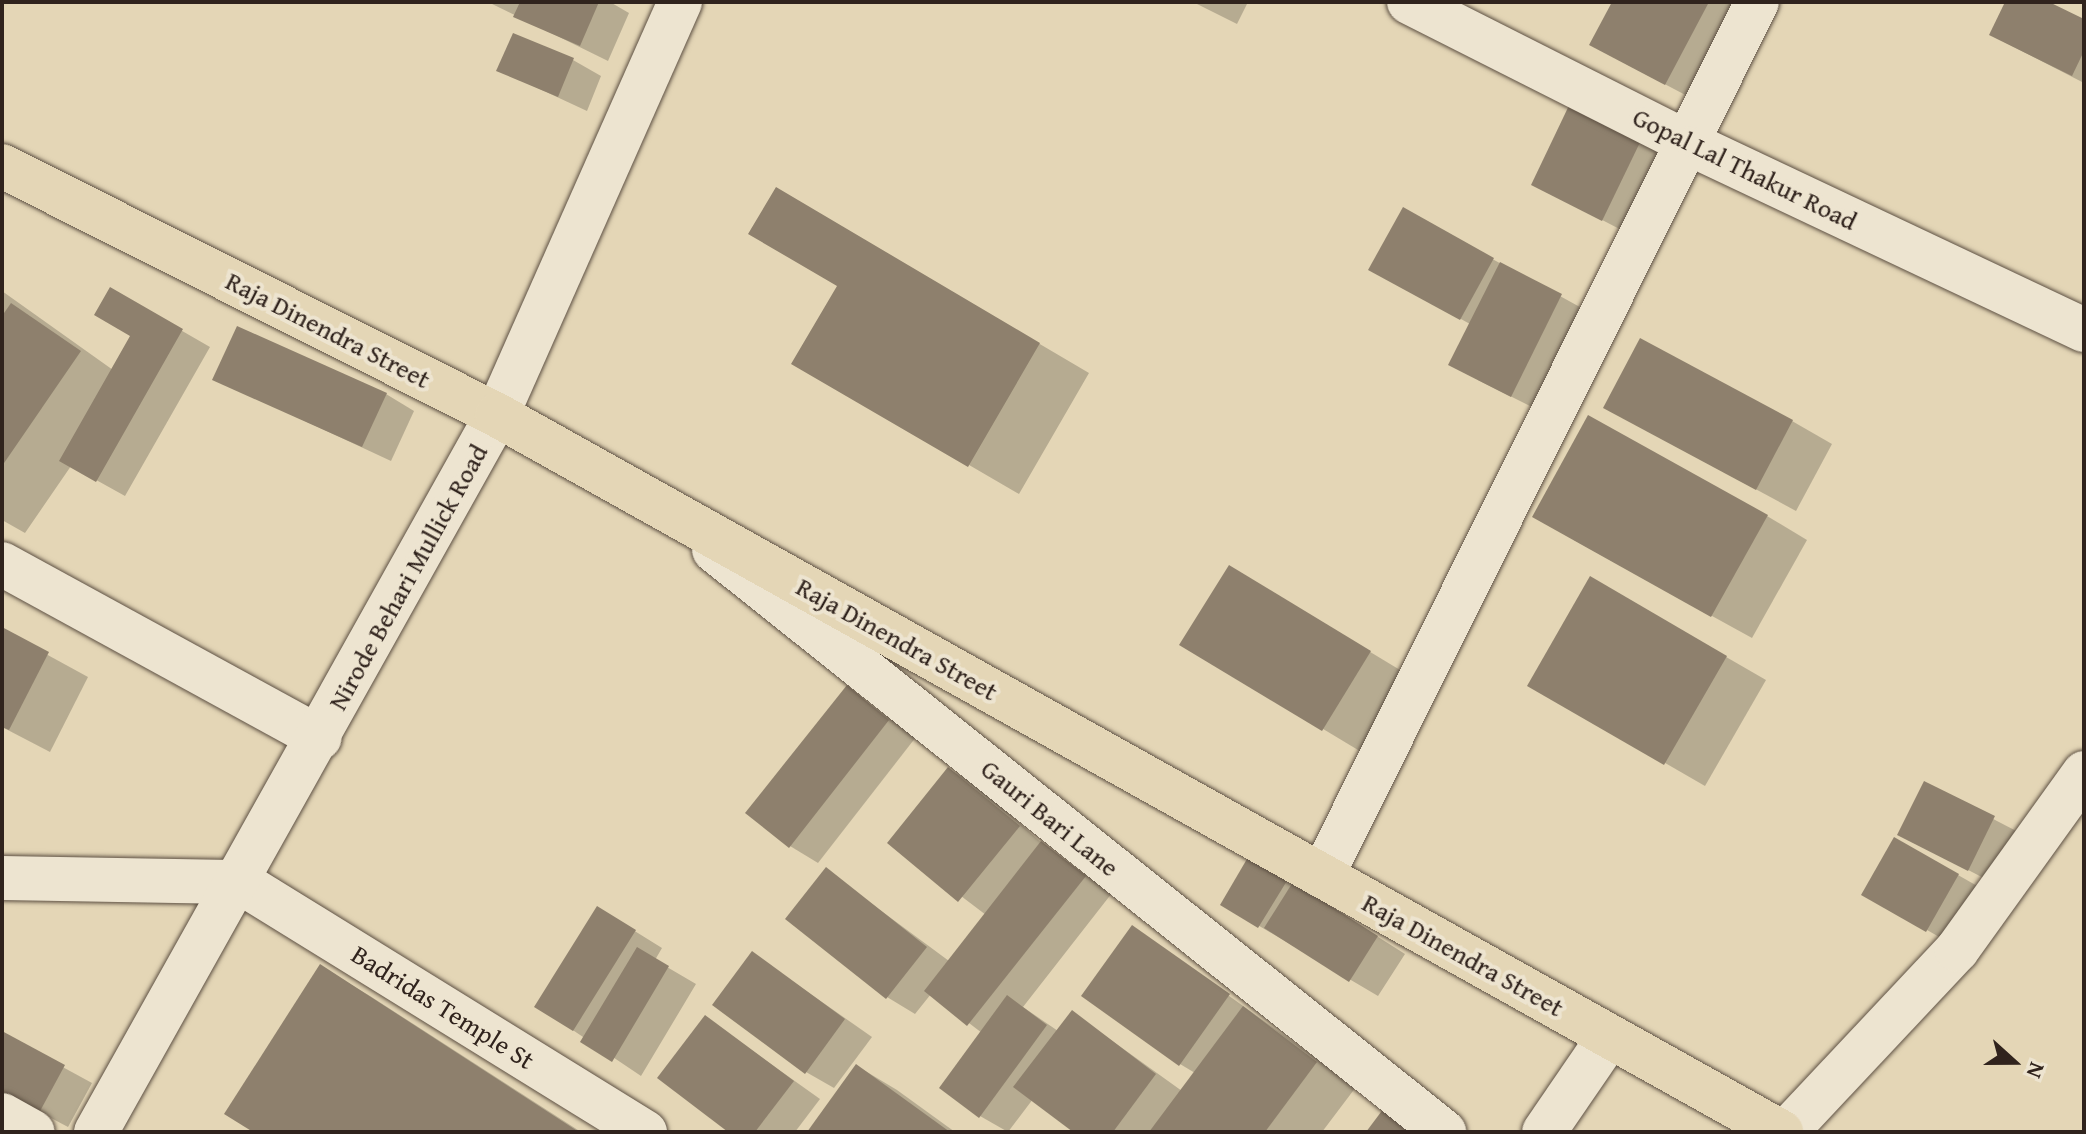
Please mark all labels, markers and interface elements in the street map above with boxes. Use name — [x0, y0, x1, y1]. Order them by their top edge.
street label: Gopal Lal Thakur Road — [1628, 101, 1862, 237]
street label: Raja Dinendra Street — [221, 265, 435, 395]
street label: Nirode Behari Mullick Road — [322, 439, 494, 715]
street label: Raja Dinendra Street — [791, 571, 1003, 707]
street label: Gauri Bari Lane — [975, 753, 1125, 883]
street label: Raja Dinendra Street — [1357, 887, 1569, 1023]
street label: Badridas Temple St — [346, 938, 540, 1076]
north arrow — [1974, 1022, 2054, 1102]
text: N — [2019, 1058, 2054, 1083]

